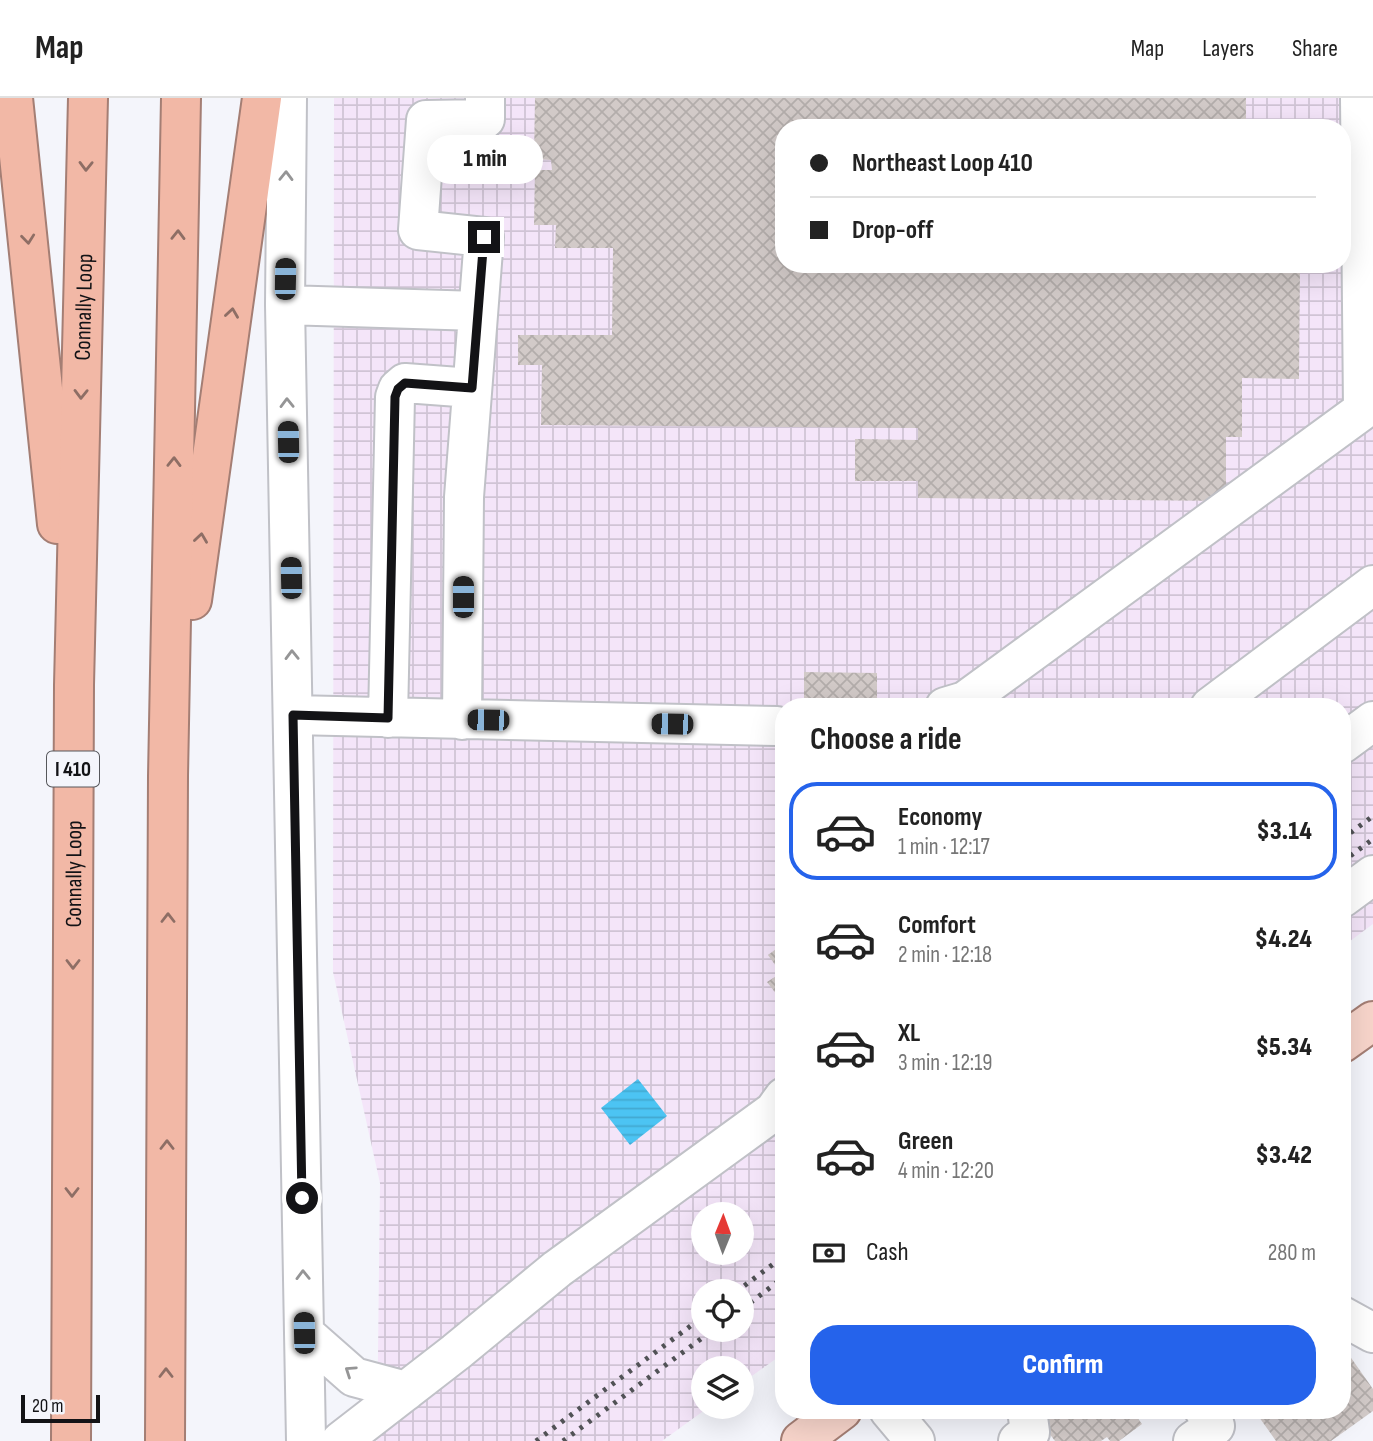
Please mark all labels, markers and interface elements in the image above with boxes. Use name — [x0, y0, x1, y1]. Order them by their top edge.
text: Map — [35, 28, 84, 68]
text: Map — [1131, 34, 1164, 63]
text: Layers — [1202, 34, 1254, 63]
text: Share — [1292, 34, 1338, 63]
callout: 1 min — [426, 136, 542, 184]
text: 1 min — [463, 145, 507, 173]
text: Northeast Loop 410 — [852, 148, 1033, 179]
one-way arrow — [78, 161, 94, 172]
one-way arrow — [279, 170, 294, 181]
text: Drop-off — [852, 215, 933, 246]
route end — [468, 221, 500, 253]
one-way arrow — [171, 229, 186, 240]
one-way arrow — [20, 234, 35, 245]
street label: Connally Loop — [69, 253, 99, 361]
car — [275, 258, 296, 300]
one-way arrow — [224, 307, 239, 319]
one-way arrow — [73, 388, 88, 399]
one-way arrow — [279, 398, 295, 408]
car — [278, 421, 299, 463]
one-way arrow — [166, 457, 182, 467]
one-way arrow — [193, 532, 208, 544]
car — [281, 557, 302, 599]
car — [453, 576, 474, 618]
one-way arrow — [284, 650, 300, 660]
car — [467, 709, 510, 731]
car — [651, 713, 694, 735]
text: Choose a ride — [810, 720, 962, 759]
road number: I 410 — [47, 752, 99, 786]
icon: car — [814, 800, 877, 863]
text: Economy — [898, 802, 982, 833]
text: $3.14 — [1256, 816, 1312, 847]
street label: Connally Loop — [60, 820, 88, 928]
text: 1 min · 12:17 — [898, 833, 990, 861]
icon: car — [814, 908, 877, 971]
text: Comfort — [898, 910, 976, 941]
one-way arrow — [160, 912, 176, 923]
text: $4.24 — [1255, 924, 1312, 955]
text: 2 min · 12:18 — [898, 941, 992, 969]
one-way arrow — [65, 959, 81, 970]
icon: car — [814, 1016, 877, 1079]
text: XL — [898, 1018, 920, 1049]
text: $5.34 — [1256, 1032, 1312, 1063]
text: 3 min · 12:19 — [898, 1049, 992, 1077]
icon: car — [814, 1124, 877, 1187]
text: Green — [898, 1126, 953, 1157]
one-way arrow — [159, 1140, 175, 1150]
text: $3.42 — [1256, 1140, 1312, 1171]
text: 4 min · 12:20 — [898, 1157, 994, 1185]
route start — [286, 1182, 318, 1214]
one-way arrow — [64, 1187, 80, 1197]
north arrow — [691, 1202, 754, 1265]
map controls — [691, 1202, 754, 1419]
icon: cash — [810, 1234, 848, 1272]
text: Cash — [866, 1237, 909, 1268]
text: 280 m — [1268, 1239, 1316, 1267]
one-way arrow — [295, 1269, 311, 1280]
button: locate — [691, 1279, 754, 1342]
car — [294, 1312, 315, 1354]
button: Confirm — [810, 1325, 1316, 1405]
button: layers — [691, 1356, 754, 1419]
one-way arrow — [158, 1367, 174, 1378]
one-way arrow — [345, 1367, 358, 1380]
scale bar — [21, 1392, 100, 1424]
text: 20 m — [32, 1395, 64, 1418]

